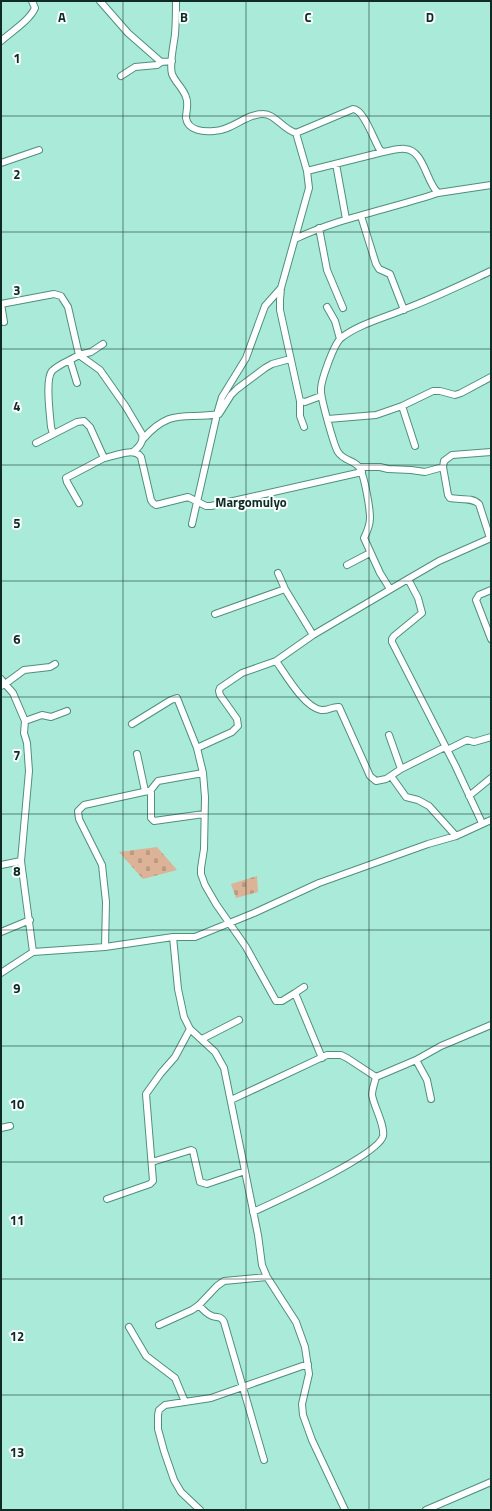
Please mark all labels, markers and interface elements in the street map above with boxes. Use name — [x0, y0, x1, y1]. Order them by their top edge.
text: A — [58, 7, 66, 27]
text: B — [180, 7, 188, 27]
text: C — [304, 7, 312, 27]
text: D — [426, 7, 434, 27]
text: 1 — [13, 48, 21, 68]
text: 2 — [13, 164, 21, 184]
text: 3 — [13, 280, 21, 300]
text: 4 — [13, 396, 21, 416]
district label: Margomulyo — [215, 492, 287, 512]
text: 5 — [13, 513, 21, 533]
text: 6 — [13, 629, 21, 649]
text: 7 — [13, 745, 21, 765]
text: 8 — [13, 861, 21, 881]
text: 9 — [13, 978, 21, 998]
text: 10 — [10, 1094, 24, 1114]
text: 11 — [10, 1210, 24, 1230]
text: 12 — [10, 1326, 24, 1346]
text: 13 — [10, 1442, 24, 1462]

